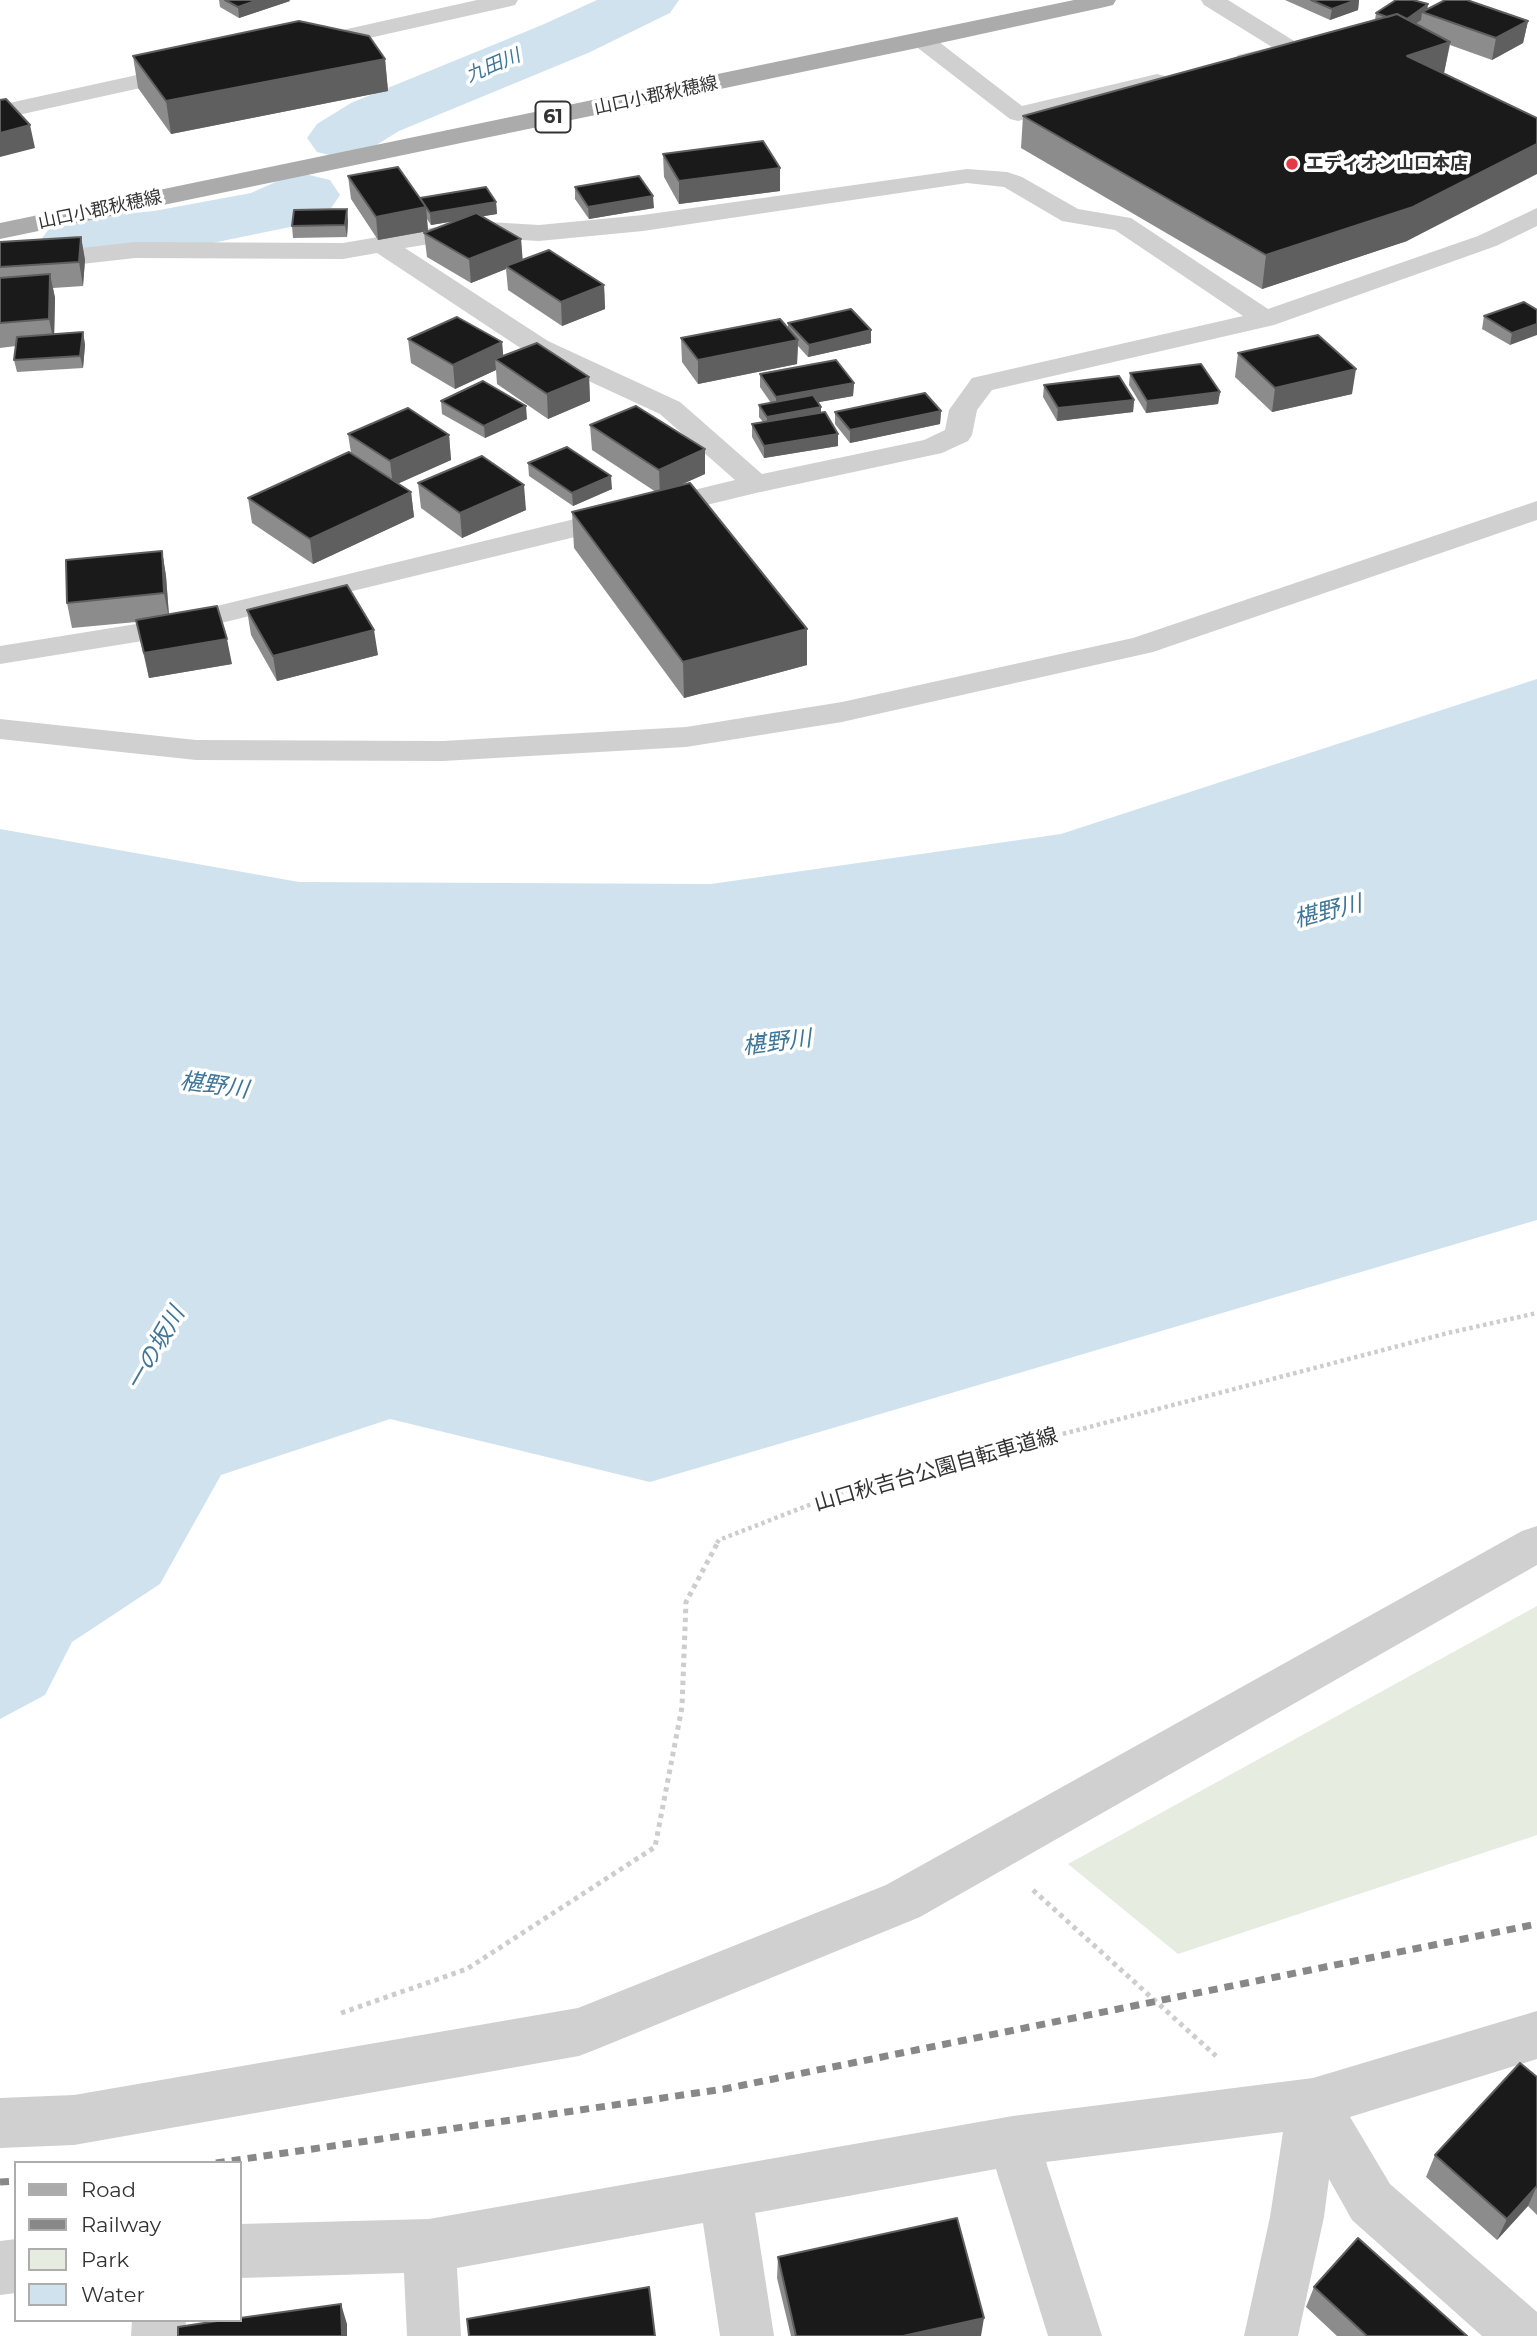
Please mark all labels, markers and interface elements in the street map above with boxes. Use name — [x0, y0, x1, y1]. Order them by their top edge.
water label: 九田川 — [462, 44, 524, 88]
street label: 山口小郡秋穂線 — [592, 72, 720, 120]
road number: 61 — [536, 102, 570, 132]
place label: エディオン山口本店 — [1306, 153, 1468, 175]
marker: エディオン山口本店 — [1284, 156, 1300, 172]
street label: 山口小郡秋穂線 — [36, 186, 164, 234]
water label: 椹野川 — [1291, 890, 1365, 934]
water label: 椹野川 — [741, 1025, 813, 1061]
water label: 椹野川 — [178, 1068, 250, 1104]
water label: 一の坂川 — [121, 1302, 191, 1396]
street label: 山口秋吉台公園自転車道線 — [811, 1423, 1061, 1517]
legend — [14, 2161, 242, 2322]
text: Road — [81, 2177, 136, 2202]
text: Railway — [81, 2212, 161, 2237]
text: Park — [81, 2247, 129, 2272]
text: Water — [81, 2282, 145, 2307]

